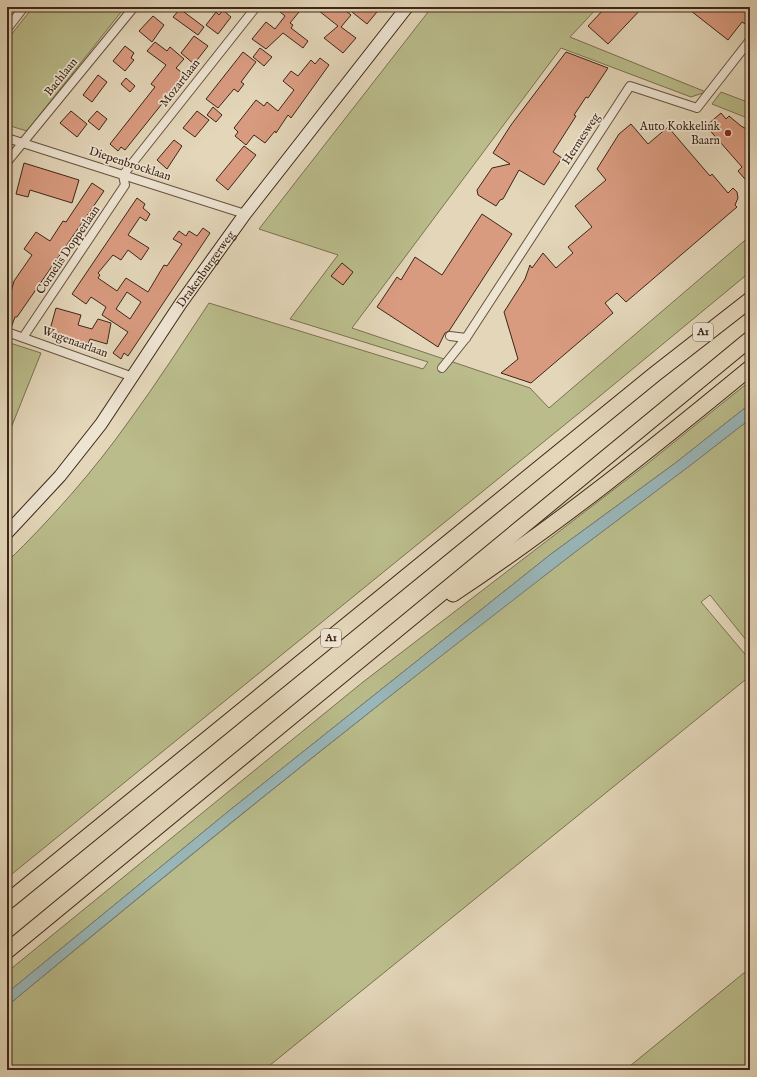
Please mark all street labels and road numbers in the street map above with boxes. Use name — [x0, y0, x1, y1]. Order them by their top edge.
street label: Bachlaan — [41, 54, 81, 99]
street label: Mozartlaan — [157, 55, 204, 110]
street label: Hermesweg — [559, 110, 604, 168]
street label: Diepenbrocklaan — [87, 144, 174, 185]
street label: Cornelis Dopperlaan — [33, 202, 104, 298]
street label: Drakenburgerweg — [173, 227, 238, 310]
street label: Wagenaarlaan — [40, 323, 111, 361]
road number: A1 — [693, 323, 713, 341]
road number: A1 — [321, 629, 341, 647]

